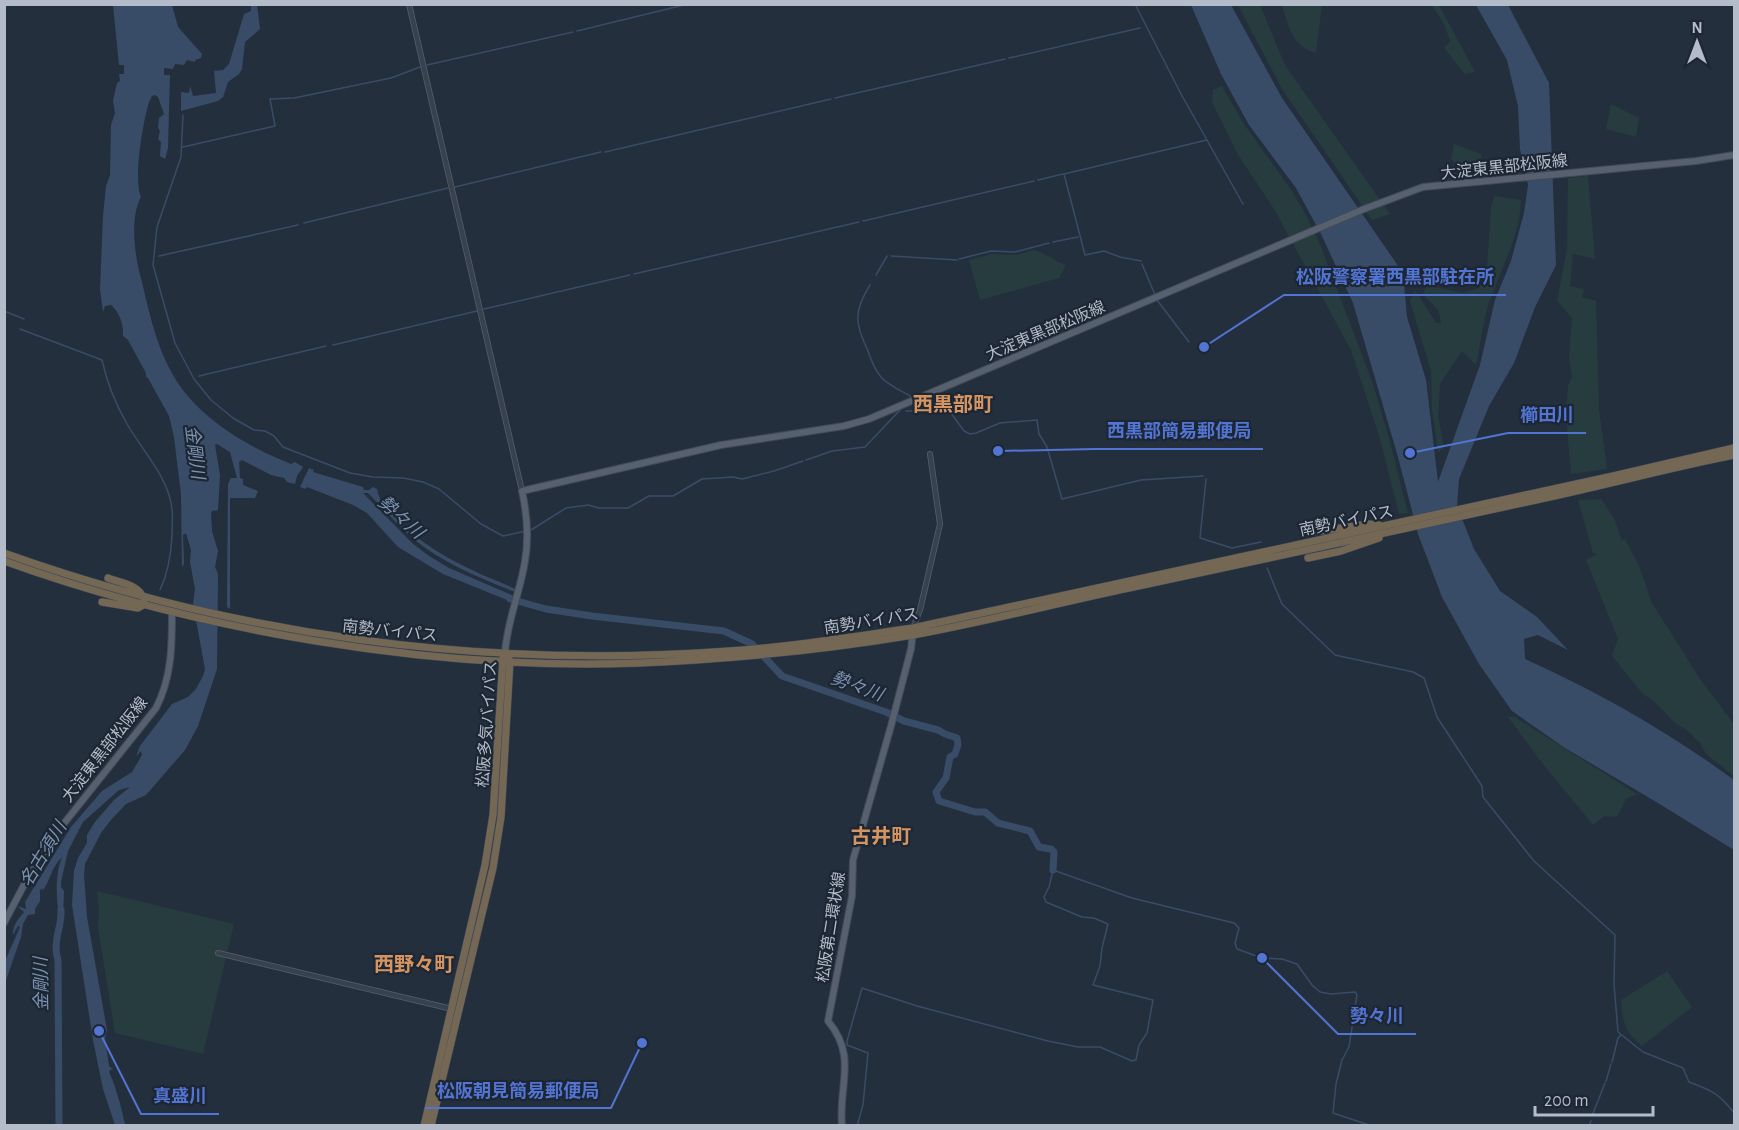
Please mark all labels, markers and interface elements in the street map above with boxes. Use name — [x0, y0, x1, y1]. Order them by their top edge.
north arrow — [1667, 12, 1727, 72]
text: N — [1691, 20, 1703, 36]
street label: 大淀東黒部松阪線 — [1440, 151, 1569, 182]
callout: 松阪警察署西黒部駐在所 — [1284, 259, 1506, 295]
text: 松阪警察署西黒部駐在所 — [1296, 267, 1494, 287]
street label: 大淀東黒部松阪線 — [983, 298, 1107, 363]
district label: 西黒部町 — [913, 394, 993, 415]
callout: 櫛田川 — [1508, 397, 1586, 433]
text: 櫛田川 — [1520, 405, 1574, 425]
callout: 西黒部簡易郵便局 — [1095, 413, 1263, 449]
text: 西黒部簡易郵便局 — [1107, 421, 1251, 441]
water label: 金剛川 — [182, 424, 208, 482]
water label: 勢々川 — [374, 492, 429, 544]
street label: 南勢バイパス — [1298, 502, 1395, 539]
street label: 南勢バイパス — [822, 605, 920, 636]
street label: 南勢バイパス — [341, 617, 438, 644]
street label: 松阪多気バイパス — [474, 660, 499, 788]
water label: 勢々川 — [828, 667, 888, 705]
street label: 大淀東黒部松阪線 — [58, 694, 150, 805]
water label: 名古須川 — [16, 816, 71, 890]
district label: 古井町 — [851, 825, 911, 847]
street label: 松阪第二環状線 — [813, 870, 848, 984]
district label: 西野々町 — [374, 954, 454, 975]
water label: 金剛川 — [30, 955, 51, 1011]
callout: 勢々川 — [1338, 998, 1416, 1034]
text: 勢々川 — [1350, 1006, 1404, 1026]
callout: 松阪朝見簡易郵便局 — [425, 1072, 611, 1108]
callout: 真盛川 — [141, 1078, 219, 1114]
scale bar — [1535, 1079, 1654, 1117]
text: 松阪朝見簡易郵便局 — [437, 1081, 599, 1101]
text: 真盛川 — [153, 1086, 207, 1106]
text: 200 m — [1544, 1092, 1589, 1110]

